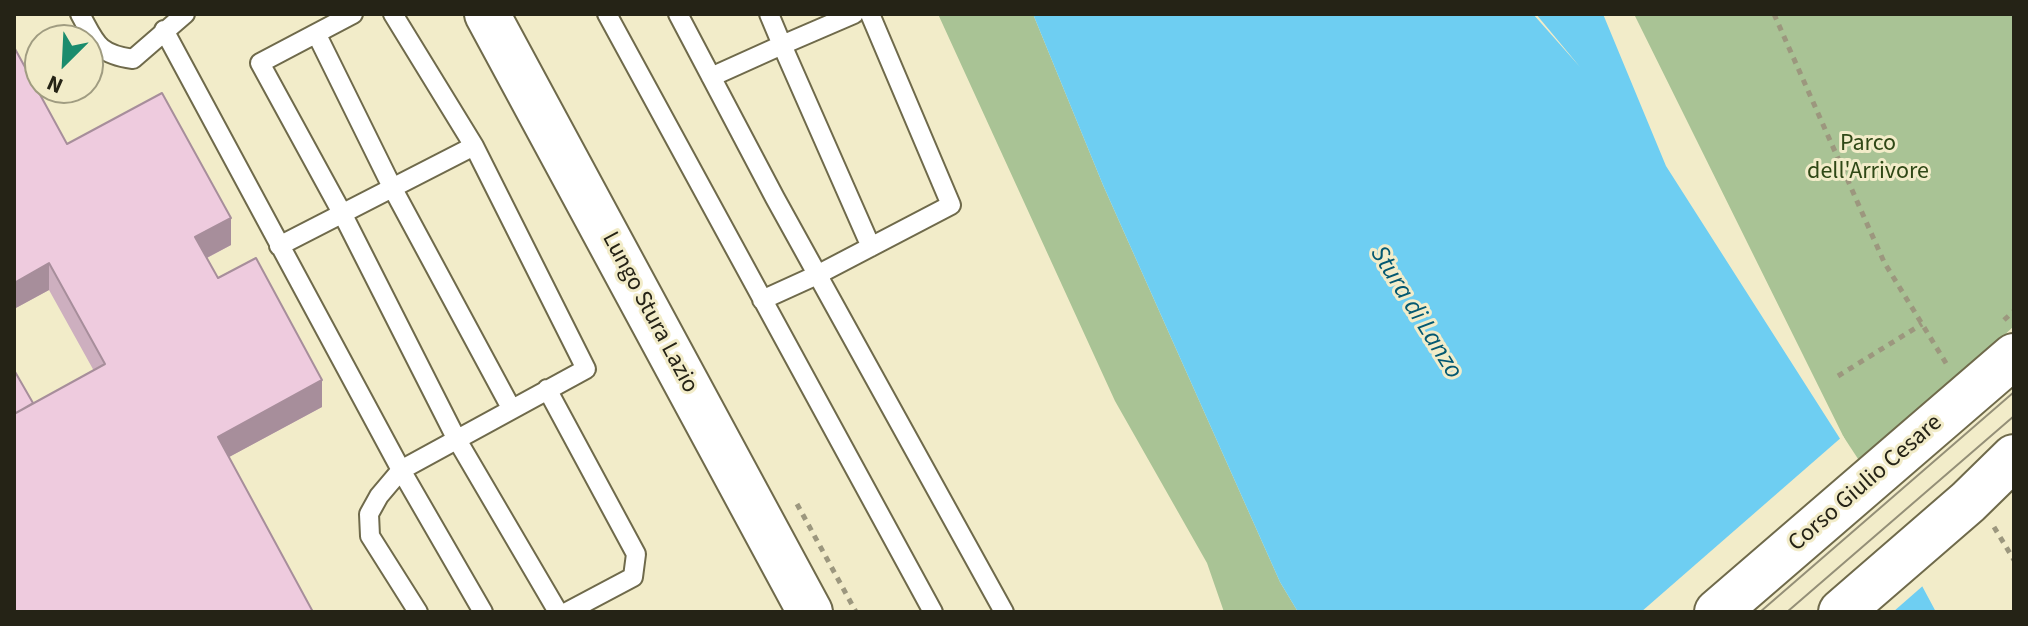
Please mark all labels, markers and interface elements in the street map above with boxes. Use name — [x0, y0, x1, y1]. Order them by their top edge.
north arrow — [24, 24, 104, 104]
text: N — [42, 67, 68, 102]
park label: Parco dell'Arrivore — [1807, 131, 1929, 187]
street label: Lungo Stura Lazio — [594, 228, 704, 398]
water label: Stura di Lanzo — [1362, 241, 1468, 385]
street label: Corso Giulio Cesare — [1783, 409, 1949, 559]

